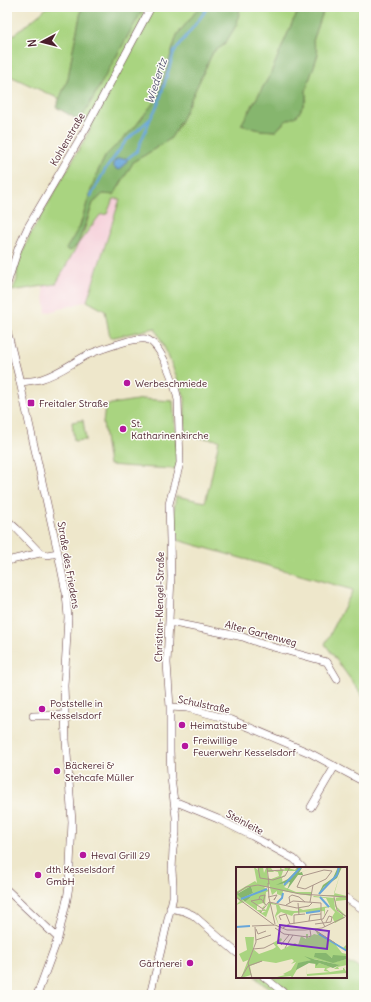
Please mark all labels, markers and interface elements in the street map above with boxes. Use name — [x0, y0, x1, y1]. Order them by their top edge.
north arrow — [22, 22, 62, 62]
text: N — [25, 39, 39, 48]
water label: Wiederitz — [142, 55, 170, 105]
street label: Kohlenstraße — [47, 110, 88, 168]
place label: Werbeschmiede — [135, 377, 207, 390]
marker: Werbeschmiede — [122, 378, 132, 388]
place label: Freitaler Straße — [39, 397, 108, 410]
marker: Freitaler Straße — [26, 398, 36, 408]
place label: St. Katharinenkirche — [131, 417, 209, 442]
marker: St. Katharinenkirche — [118, 424, 128, 434]
street label: Straße des Friedens — [54, 520, 83, 610]
street label: Christian-Klengel-Straße — [152, 552, 167, 662]
street label: Alter Gartenweg — [223, 618, 298, 649]
street label: Schulstraße — [177, 693, 231, 716]
place label: Poststelle in Kesselsdorf — [50, 697, 103, 722]
marker: Poststelle in Kesselsdorf — [37, 704, 47, 714]
place label: Heimatstube — [190, 719, 247, 732]
marker: Heimatstube — [177, 720, 187, 730]
place label: Freiwillige Feuerwehr Kesselsdorf — [193, 734, 296, 759]
marker: Freiwillige Feuerwehr Kesselsdorf — [180, 741, 190, 751]
place label: Bäckerei & Stehcafe Müller — [65, 759, 134, 784]
marker: Bäckerei & Stehcafe Müller — [52, 766, 62, 776]
street label: Steinleite — [224, 807, 266, 838]
place label: Heval Grill 29 — [91, 849, 151, 862]
marker: Heval Grill 29 — [78, 850, 88, 860]
place label: dth Kesselsdorf GmbH — [46, 863, 116, 888]
inset map — [236, 867, 347, 978]
marker: dth Kesselsdorf GmbH — [33, 870, 43, 880]
place label: Gärtnerei — [139, 957, 182, 970]
marker: Gärtnerei — [185, 958, 195, 968]

